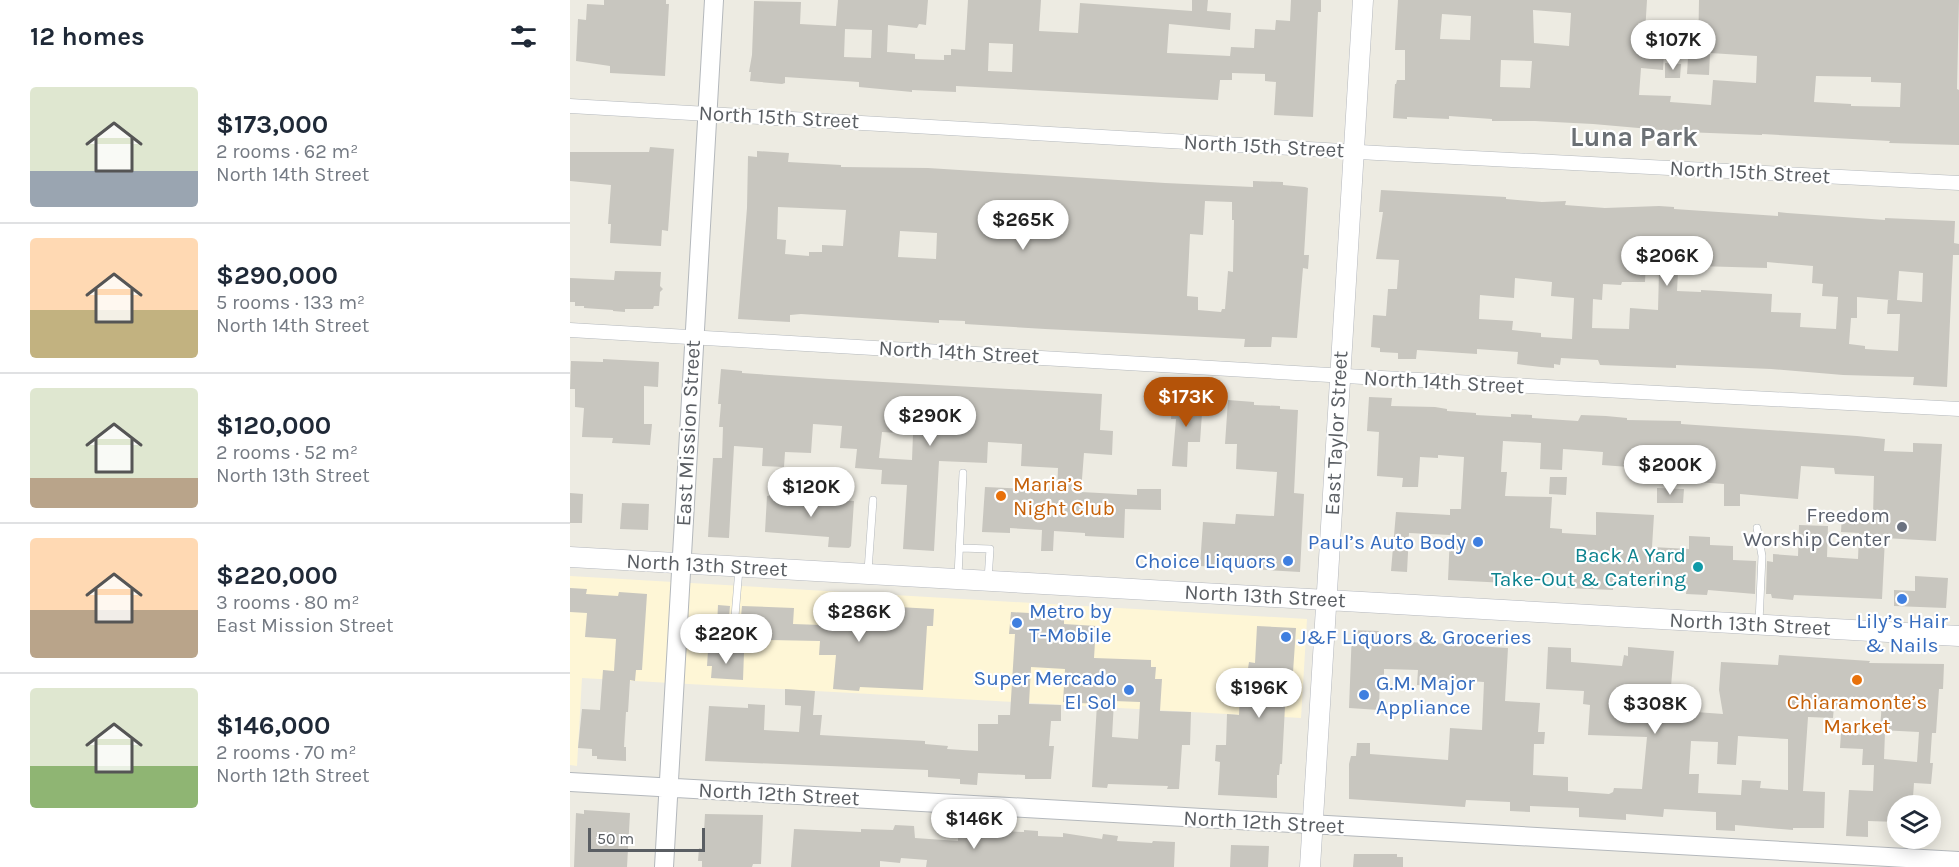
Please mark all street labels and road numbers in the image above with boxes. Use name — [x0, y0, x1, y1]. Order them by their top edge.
street label: North 15th Street — [698, 101, 860, 133]
street label: North 15th Street — [1183, 130, 1345, 162]
street label: North 15th Street — [1669, 156, 1831, 188]
street label: North 14th Street — [878, 336, 1040, 368]
street label: East Mission Street — [671, 339, 705, 527]
street label: East Taylor Street — [1320, 350, 1352, 516]
street label: North 14th Street — [1363, 366, 1525, 398]
street label: North 13th Street — [626, 549, 788, 581]
street label: North 13th Street — [1184, 580, 1346, 612]
street label: North 13th Street — [1669, 608, 1831, 640]
street label: North 12th Street — [698, 778, 860, 810]
street label: North 12th Street — [1183, 806, 1345, 838]

